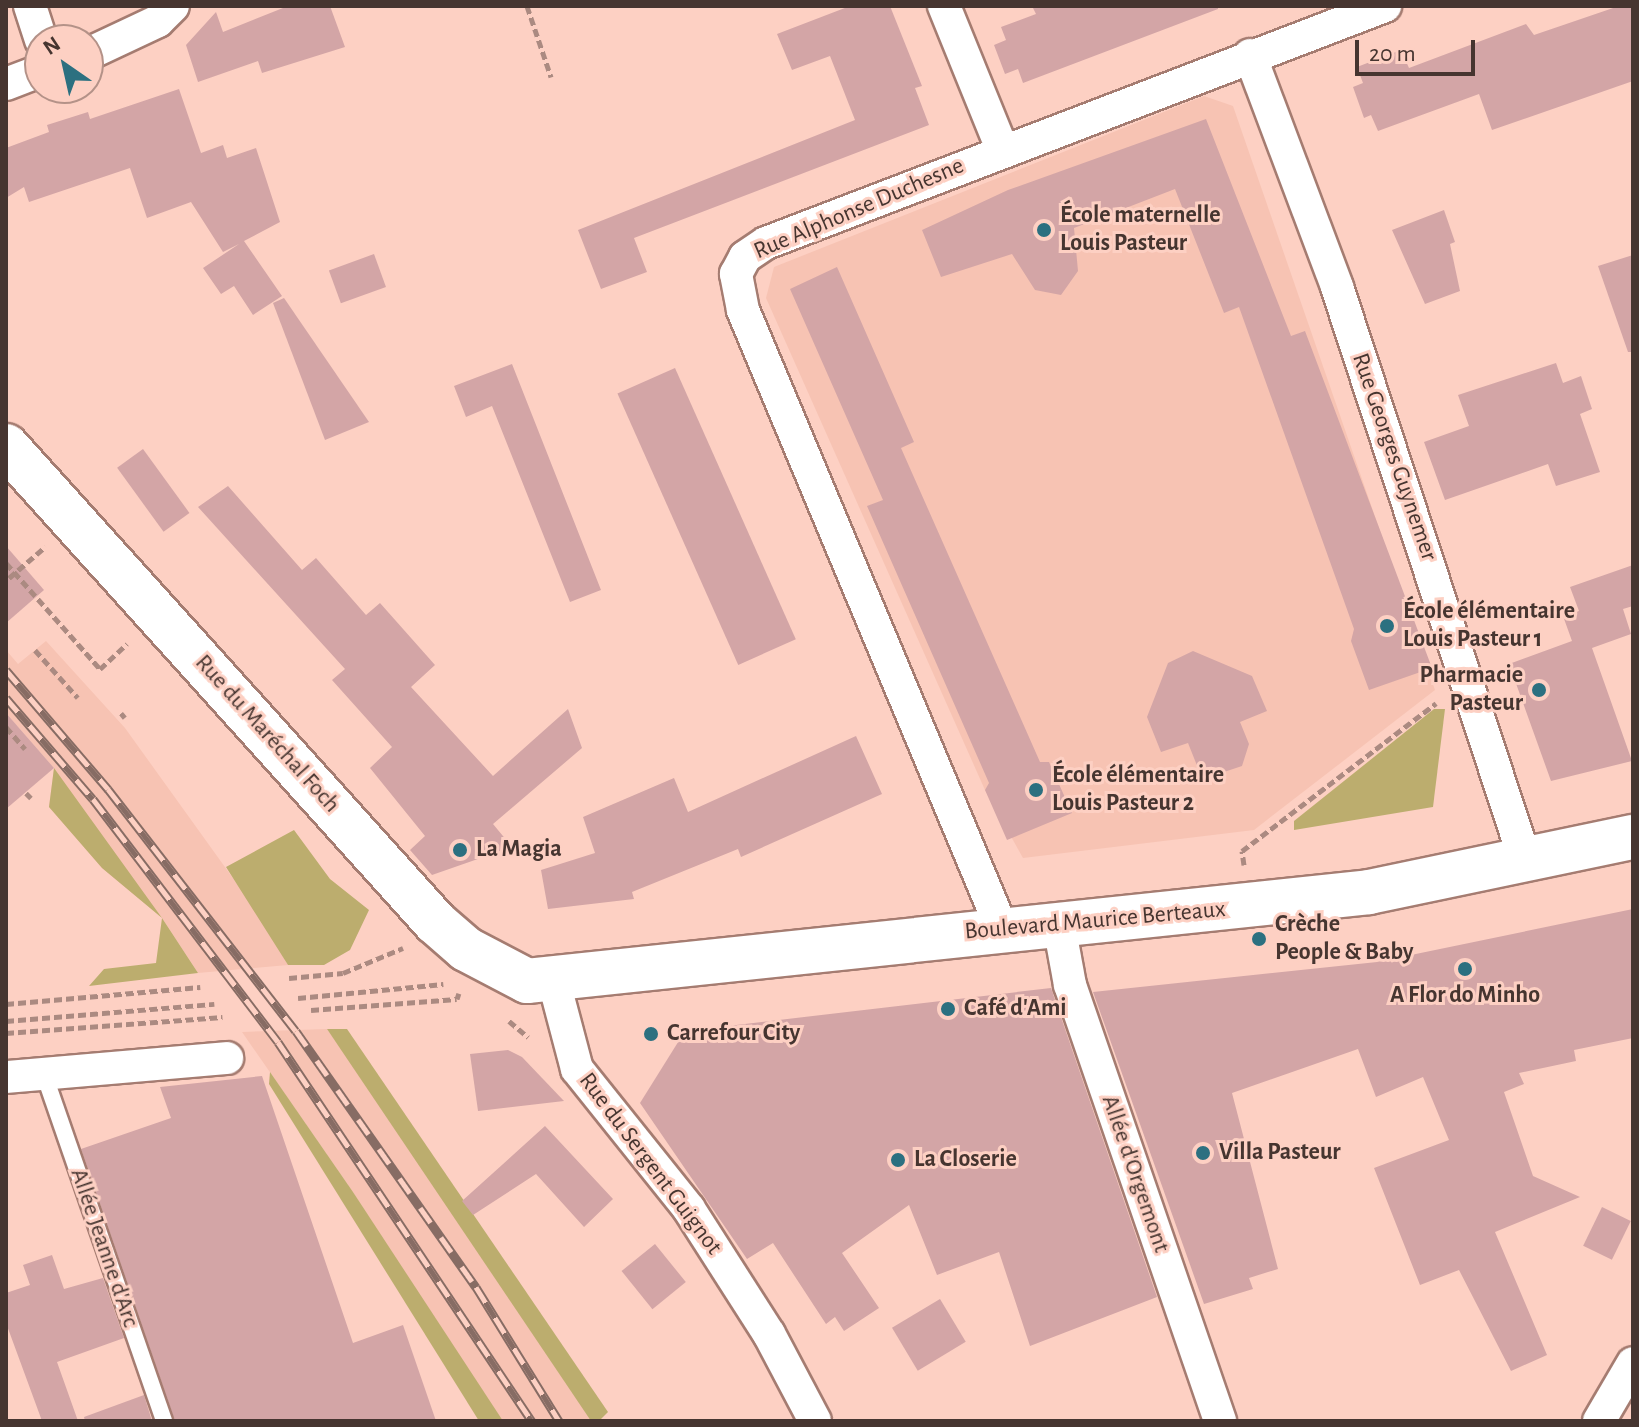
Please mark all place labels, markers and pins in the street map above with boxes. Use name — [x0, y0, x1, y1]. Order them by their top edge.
place label: École maternelle Louis Pasteur — [1060, 202, 1221, 258]
marker: École maternelle Louis Pasteur — [1035, 221, 1053, 239]
place label: École élémentaire Louis Pasteur 1 — [1403, 598, 1575, 654]
marker: École élémentaire Louis Pasteur 1 — [1378, 617, 1396, 635]
place label: Pharmacie Pasteur — [1419, 662, 1523, 718]
marker: Pharmacie Pasteur — [1530, 681, 1548, 699]
place label: École élémentaire Louis Pasteur 2 — [1052, 762, 1224, 818]
marker: École élémentaire Louis Pasteur 2 — [1027, 781, 1045, 799]
place label: La Magia — [476, 836, 562, 864]
marker: La Magia — [451, 841, 469, 859]
place label: Crèche People & Baby — [1275, 911, 1414, 967]
marker: Crèche People & Baby — [1250, 930, 1268, 948]
marker: A Flor do Minho — [1456, 960, 1474, 978]
place label: A Flor do Minho — [1390, 982, 1540, 1010]
place label: Café d'Ami — [964, 995, 1067, 1023]
marker: Café d'Ami — [939, 1000, 957, 1018]
place label: Carrefour City — [667, 1020, 800, 1048]
marker: Carrefour City — [642, 1025, 660, 1043]
place label: Villa Pasteur — [1219, 1139, 1341, 1167]
marker: Villa Pasteur — [1194, 1144, 1212, 1162]
place label: La Closerie — [914, 1146, 1017, 1174]
marker: La Closerie — [889, 1151, 907, 1169]

